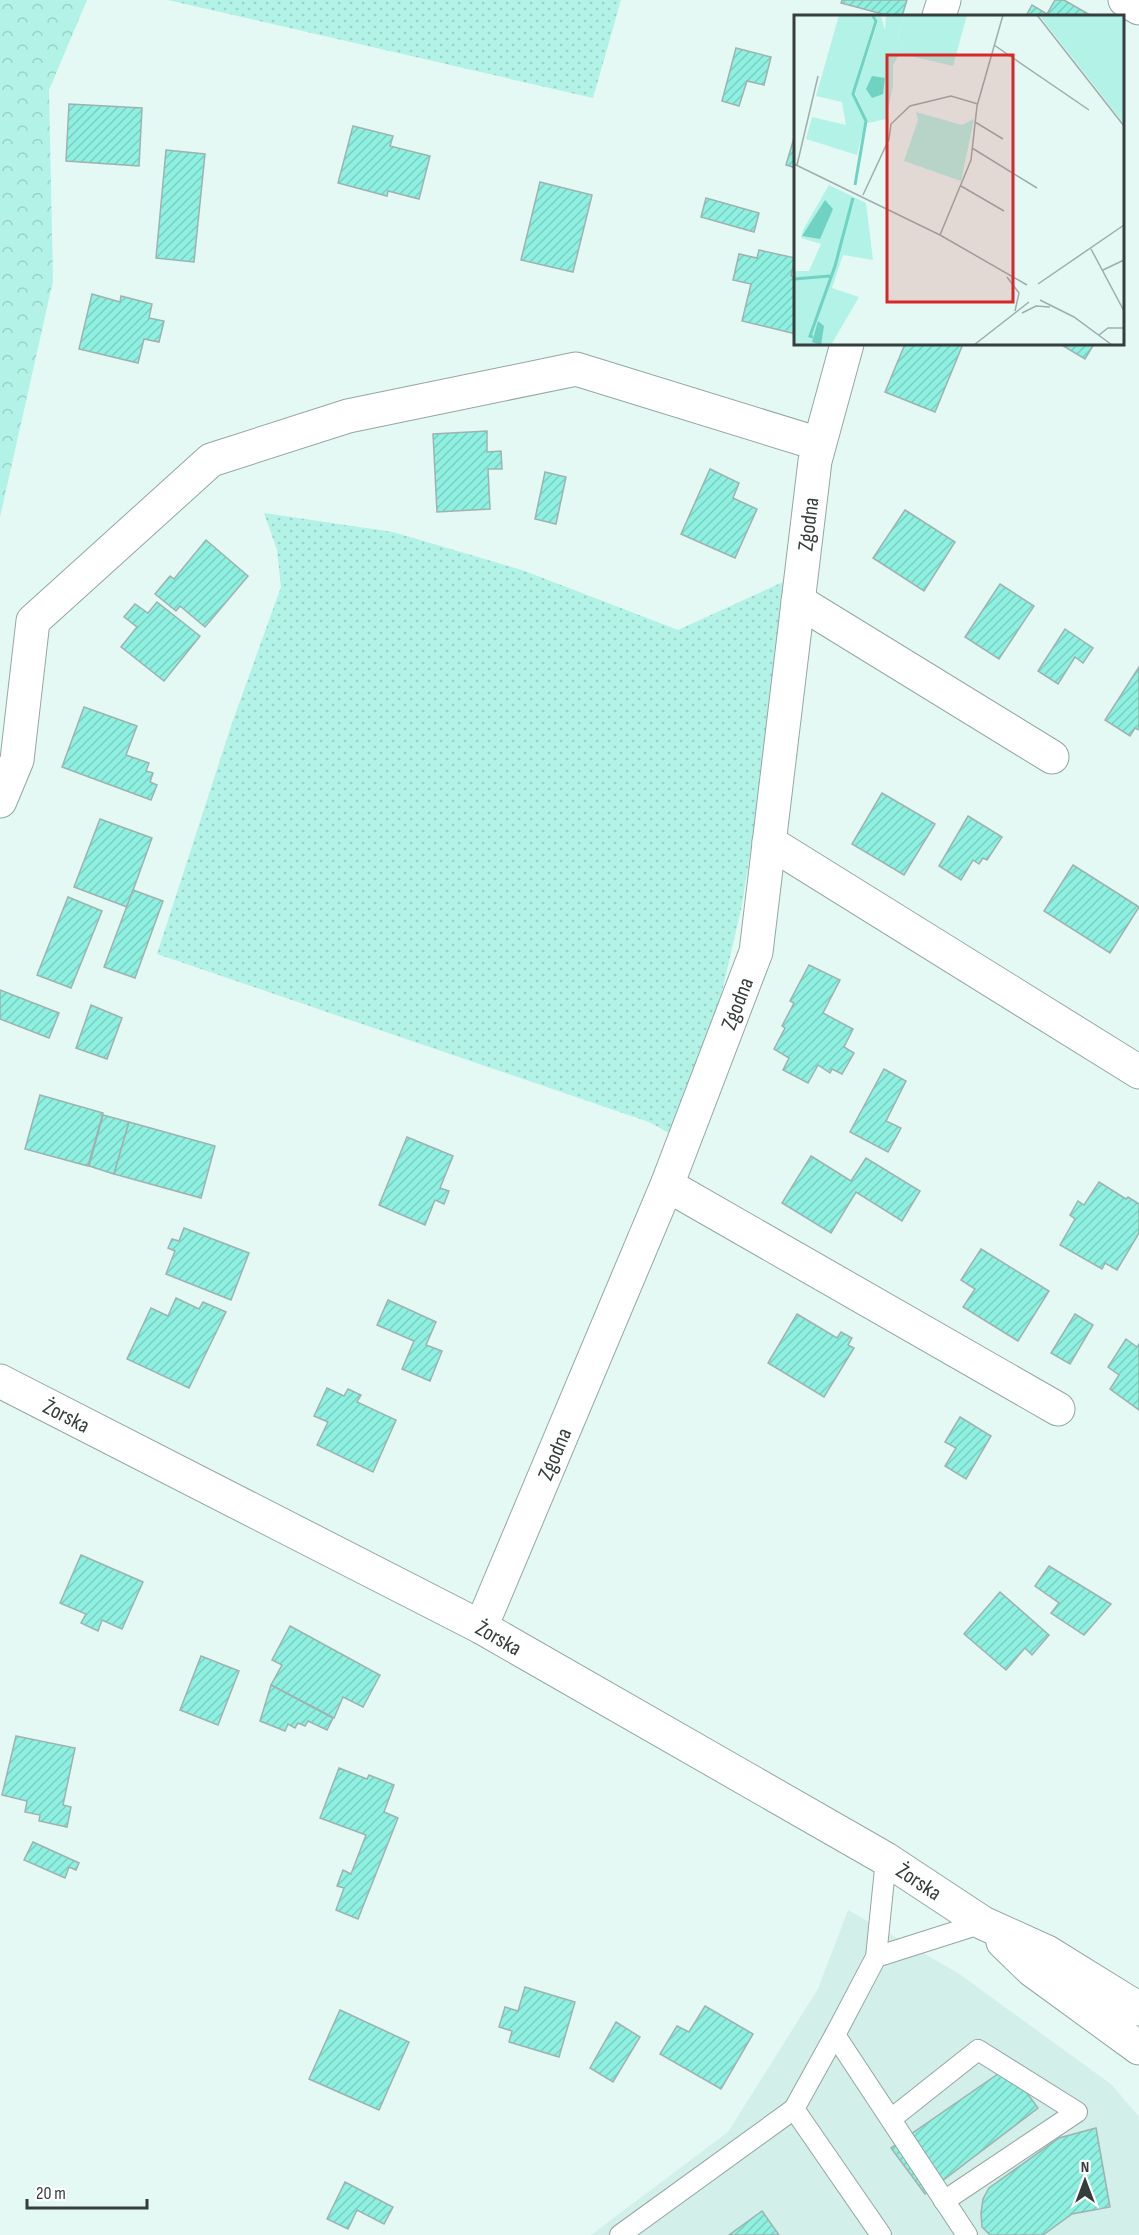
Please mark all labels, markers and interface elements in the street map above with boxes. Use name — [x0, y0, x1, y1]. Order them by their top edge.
inset map — [794, 15, 1124, 345]
street label: Zgodna — [792, 496, 826, 553]
street label: Zgodna — [716, 974, 760, 1034]
street label: Żorska — [38, 1393, 94, 1440]
street label: Zgodna — [532, 1424, 578, 1484]
street label: Żorska — [470, 1615, 526, 1662]
street label: Żorska — [891, 1858, 946, 1907]
north arrow — [1055, 2151, 1115, 2211]
text: N — [1081, 2158, 1089, 2177]
scale bar — [27, 2172, 147, 2210]
text: 20 m — [36, 2183, 66, 2204]

